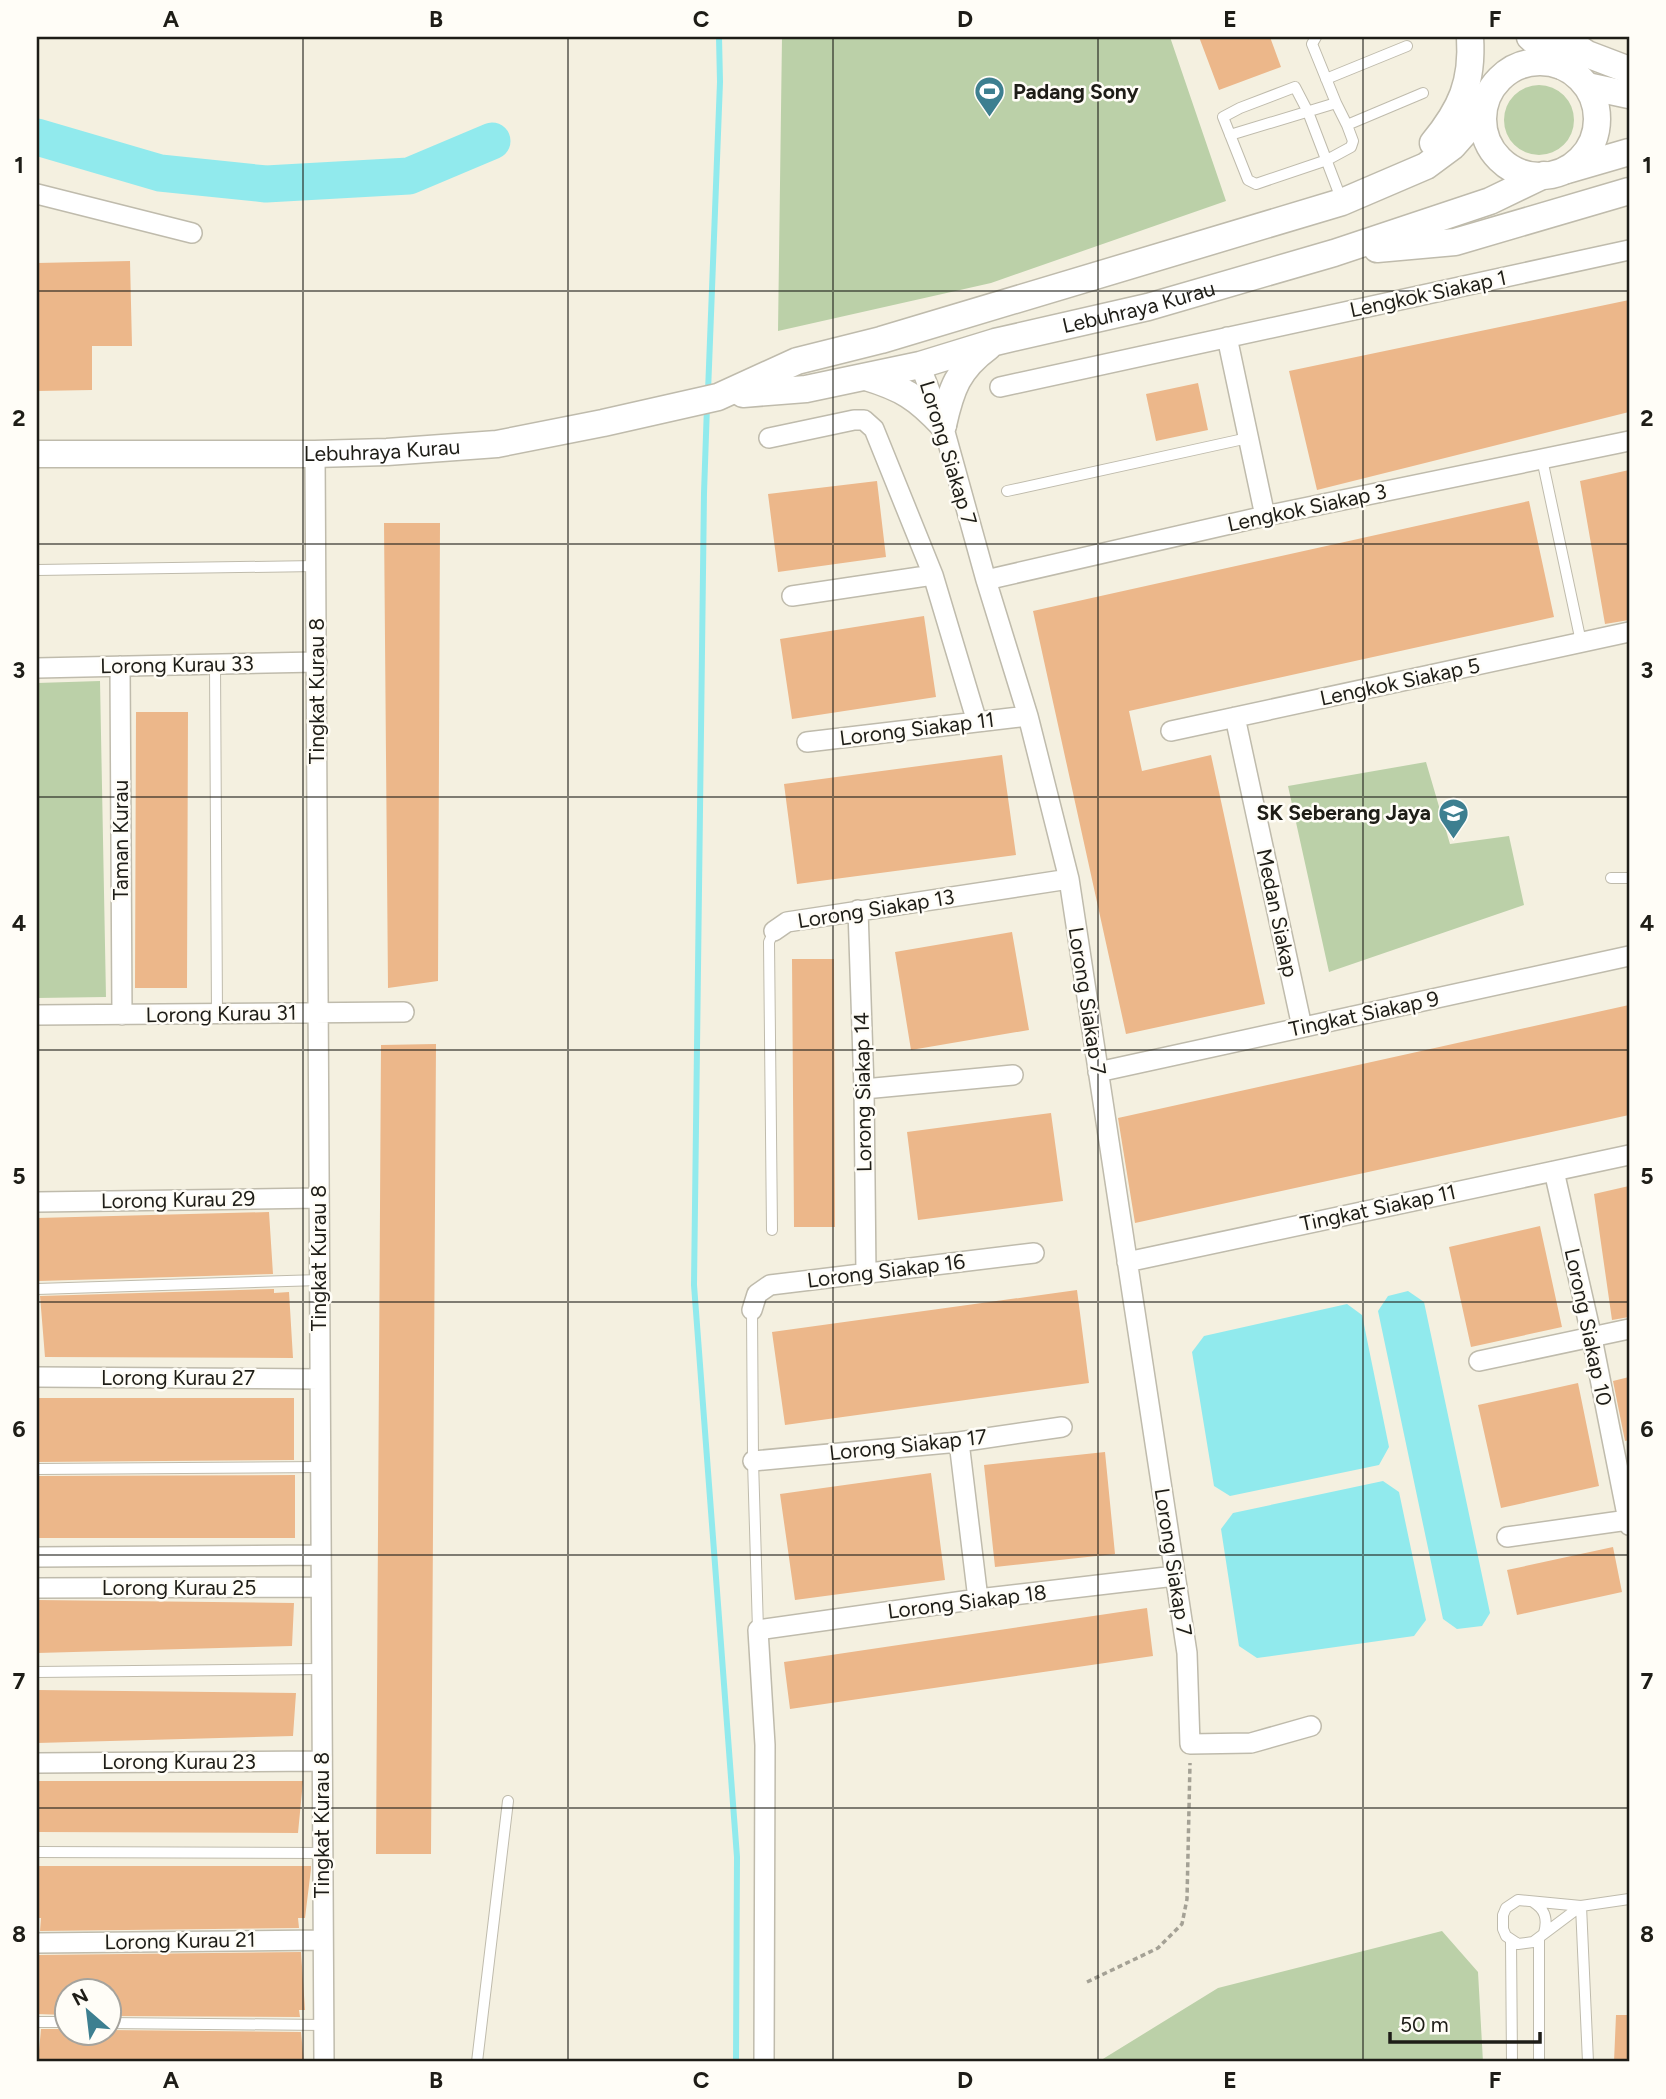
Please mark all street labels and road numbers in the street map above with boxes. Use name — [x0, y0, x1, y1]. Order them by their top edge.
street label: Lengkok Siakap 1 — [1347, 265, 1508, 322]
street label: Lebuhraya Kurau — [1060, 275, 1218, 338]
street label: Lorong Siakap 7 — [915, 378, 982, 528]
street label: Lebuhraya Kurau — [304, 434, 461, 466]
street label: Lengkok Siakap 3 — [1225, 478, 1389, 537]
street label: Tingkat Kurau 8 — [304, 618, 329, 764]
street label: Lorong Kurau 33 — [100, 651, 254, 678]
street label: Lengkok Siakap 5 — [1318, 652, 1482, 711]
street label: Lorong Siakap 11 — [838, 707, 996, 750]
street label: Taman Kurau — [108, 780, 133, 900]
street label: Medan Siakap — [1252, 846, 1303, 979]
street label: Lorong Siakap 13 — [796, 884, 956, 933]
street label: Lorong Siakap 7 — [1063, 925, 1112, 1077]
street label: Tingkat Siakap 9 — [1286, 985, 1441, 1042]
street label: Lorong Kurau 31 — [145, 1000, 297, 1027]
street label: Lorong Siakap 14 — [849, 1012, 876, 1172]
street label: Tingkat Siakap 11 — [1298, 1179, 1458, 1236]
street label: Tingkat Kurau 8 — [306, 1185, 331, 1331]
street label: Lorong Kurau 29 — [101, 1186, 255, 1213]
street label: Lorong Siakap 10 — [1560, 1246, 1617, 1408]
street label: Lorong Siakap 16 — [806, 1248, 966, 1293]
street label: Lorong Kurau 27 — [101, 1365, 255, 1390]
street label: Lorong Siakap 17 — [828, 1424, 988, 1465]
street label: Lorong Siakap 7 — [1149, 1486, 1198, 1638]
street label: Lorong Kurau 25 — [102, 1575, 256, 1600]
street label: Lorong Siakap 18 — [886, 1579, 1048, 1624]
street label: Lorong Kurau 23 — [102, 1749, 256, 1774]
street label: Tingkat Kurau 8 — [309, 1752, 334, 1898]
street label: Lorong Kurau 21 — [104, 1927, 256, 1954]

